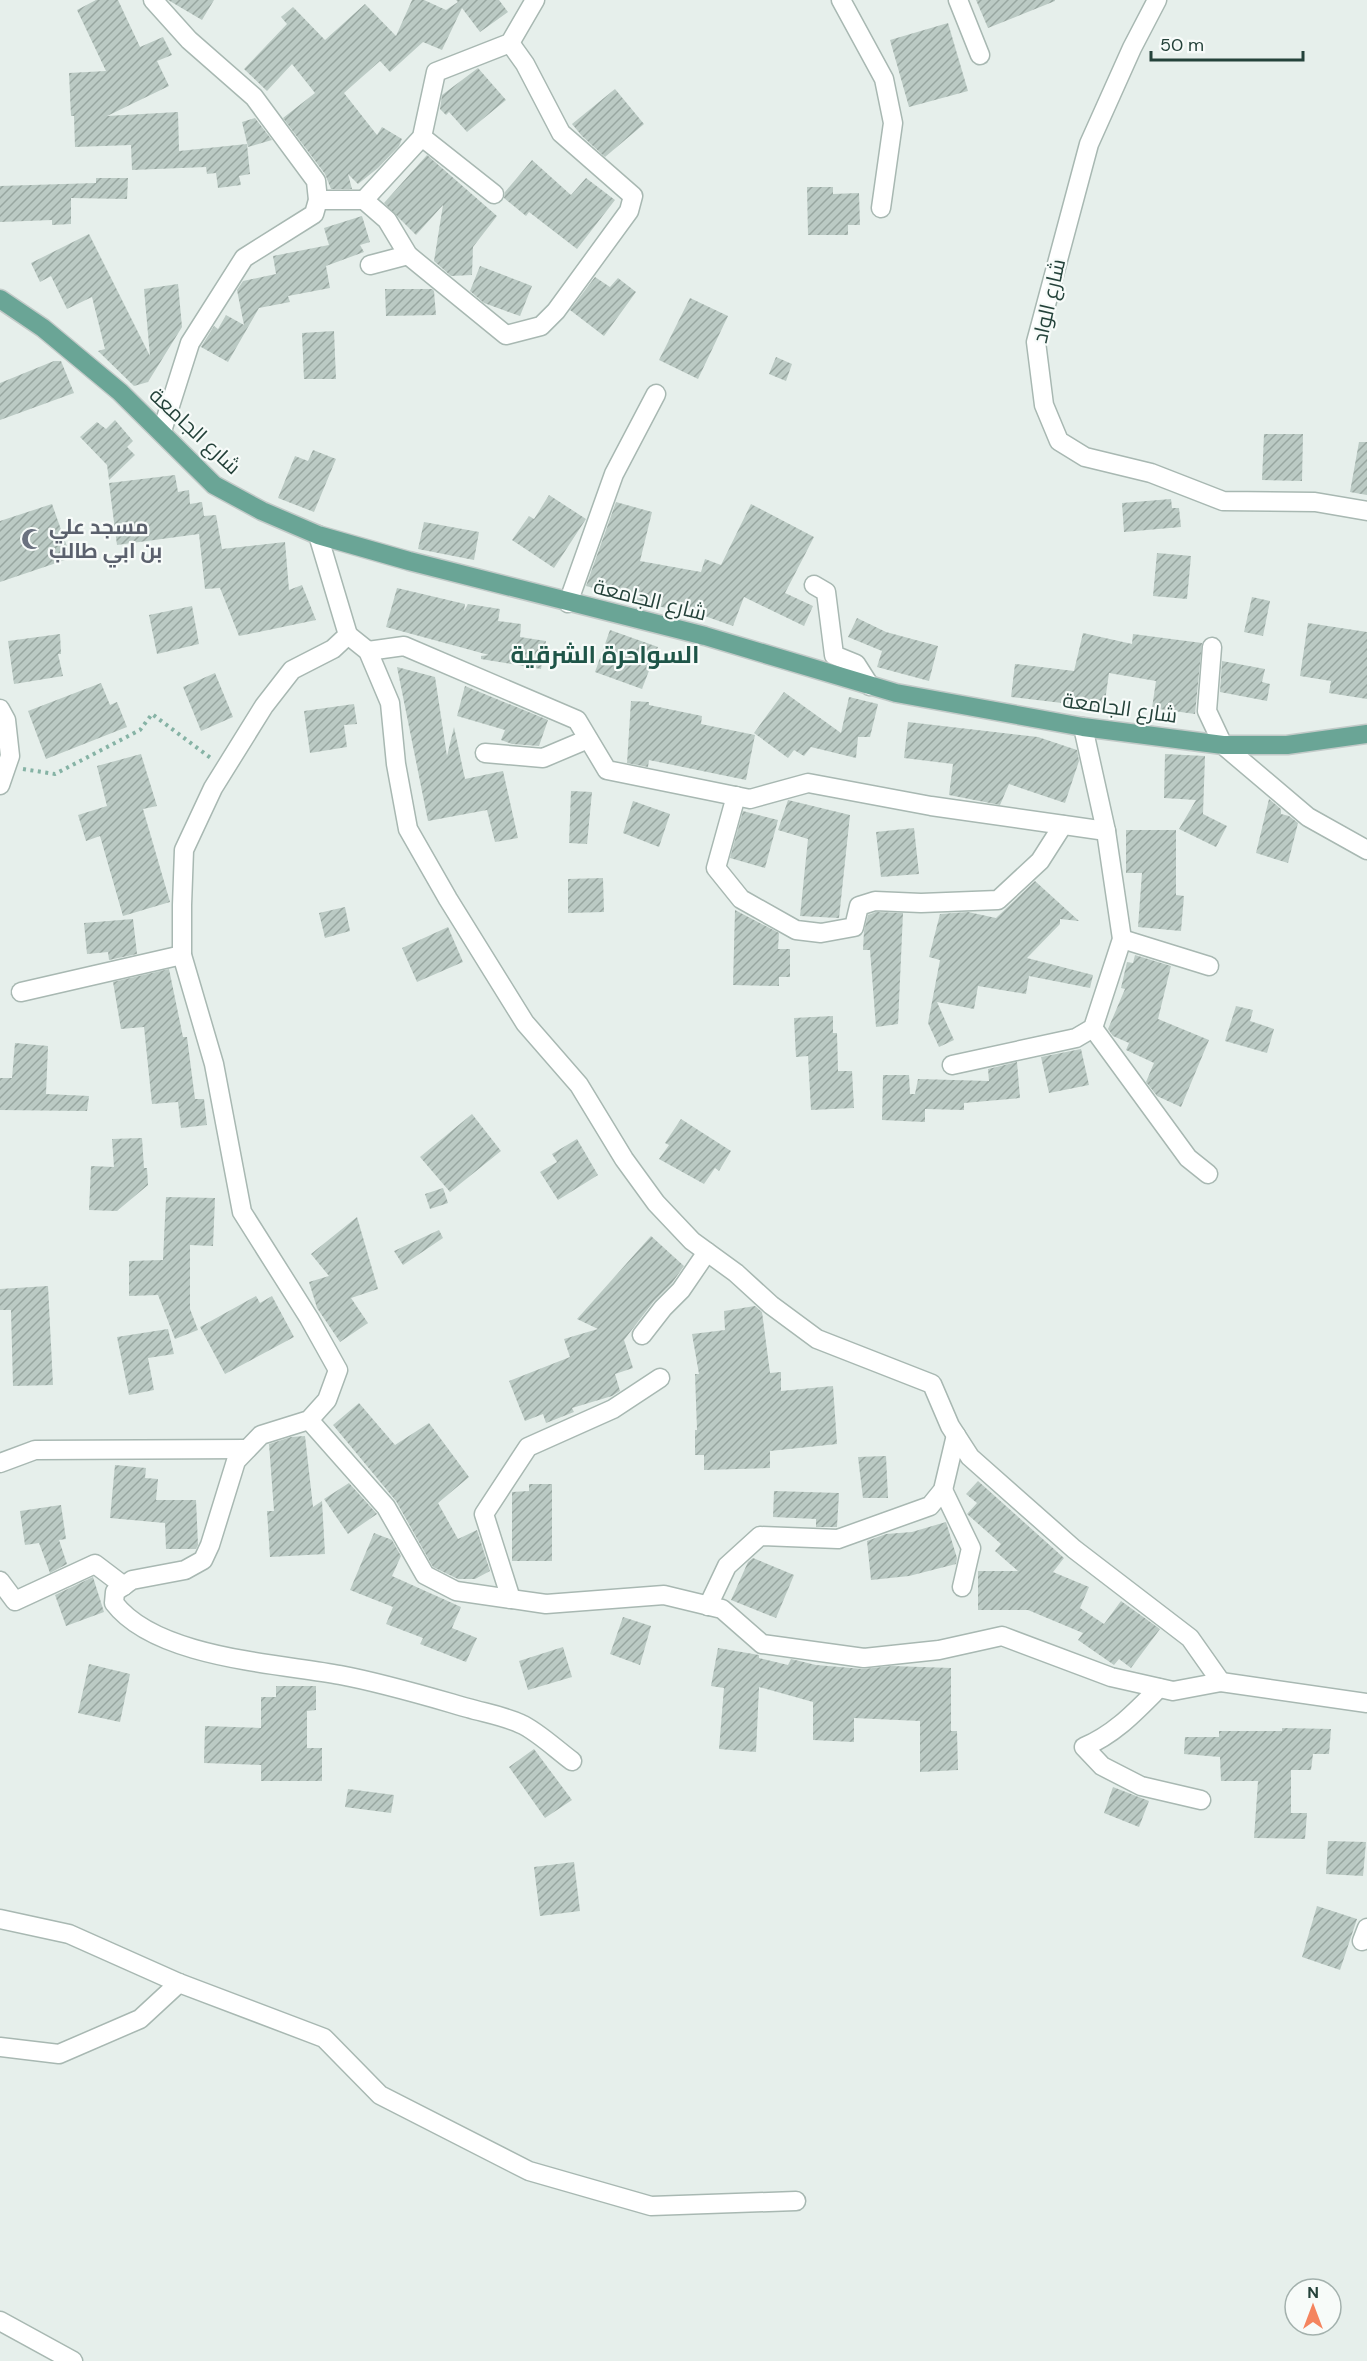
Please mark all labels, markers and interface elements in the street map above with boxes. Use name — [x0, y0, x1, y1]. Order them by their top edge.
scale bar — [1151, 24, 1302, 62]
text: 50 m — [1160, 33, 1204, 57]
street label: شارع الواد — [1026, 256, 1072, 346]
street label: شارع الجامعة — [143, 381, 247, 481]
place label: مسجد علي بن ابي طالب — [49, 513, 162, 568]
mosque icon: مسجد علي بن ابي طالب — [20, 527, 44, 551]
street label: شارع الجامعة — [591, 572, 709, 628]
district label: السواحرة الشرقية — [511, 639, 699, 670]
street label: شارع الجامعة — [1061, 686, 1179, 730]
north arrow — [1283, 2277, 1343, 2337]
text: N — [1307, 2282, 1319, 2303]

